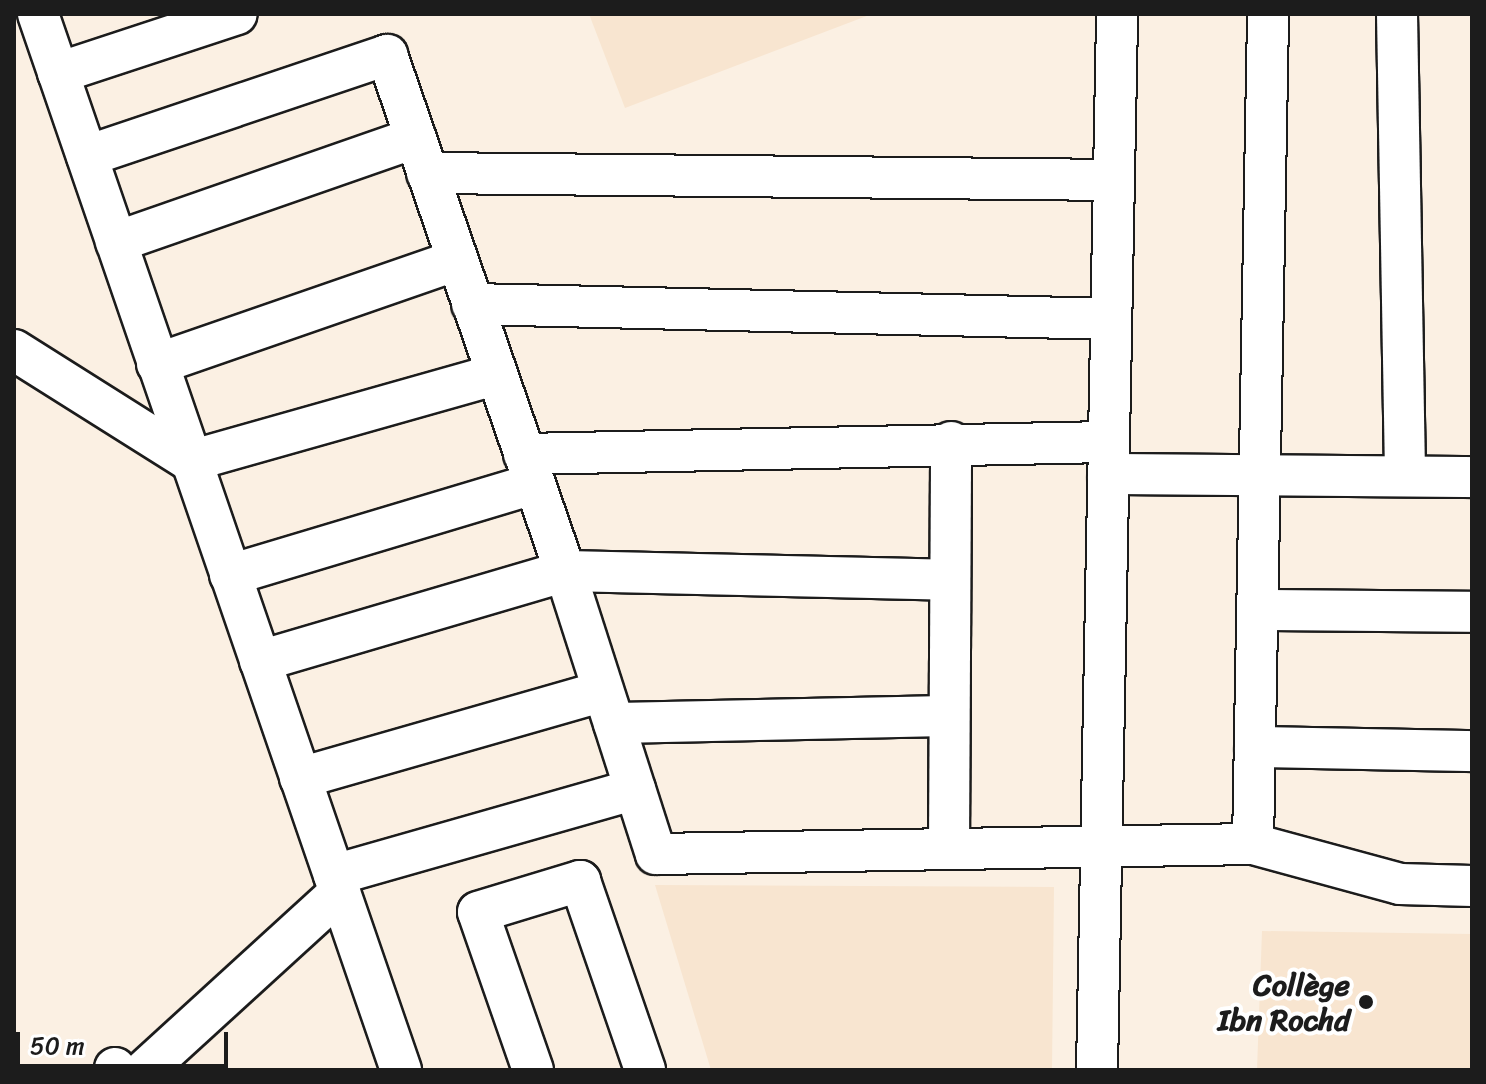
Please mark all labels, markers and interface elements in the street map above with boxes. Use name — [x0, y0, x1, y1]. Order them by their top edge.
place label: Collège Ibn Rochd — [1218, 967, 1350, 1038]
marker: Collège Ibn Rochd — [1357, 993, 1375, 1011]
scale bar — [20, 1016, 232, 1066]
text: 50 m — [30, 1025, 85, 1067]

